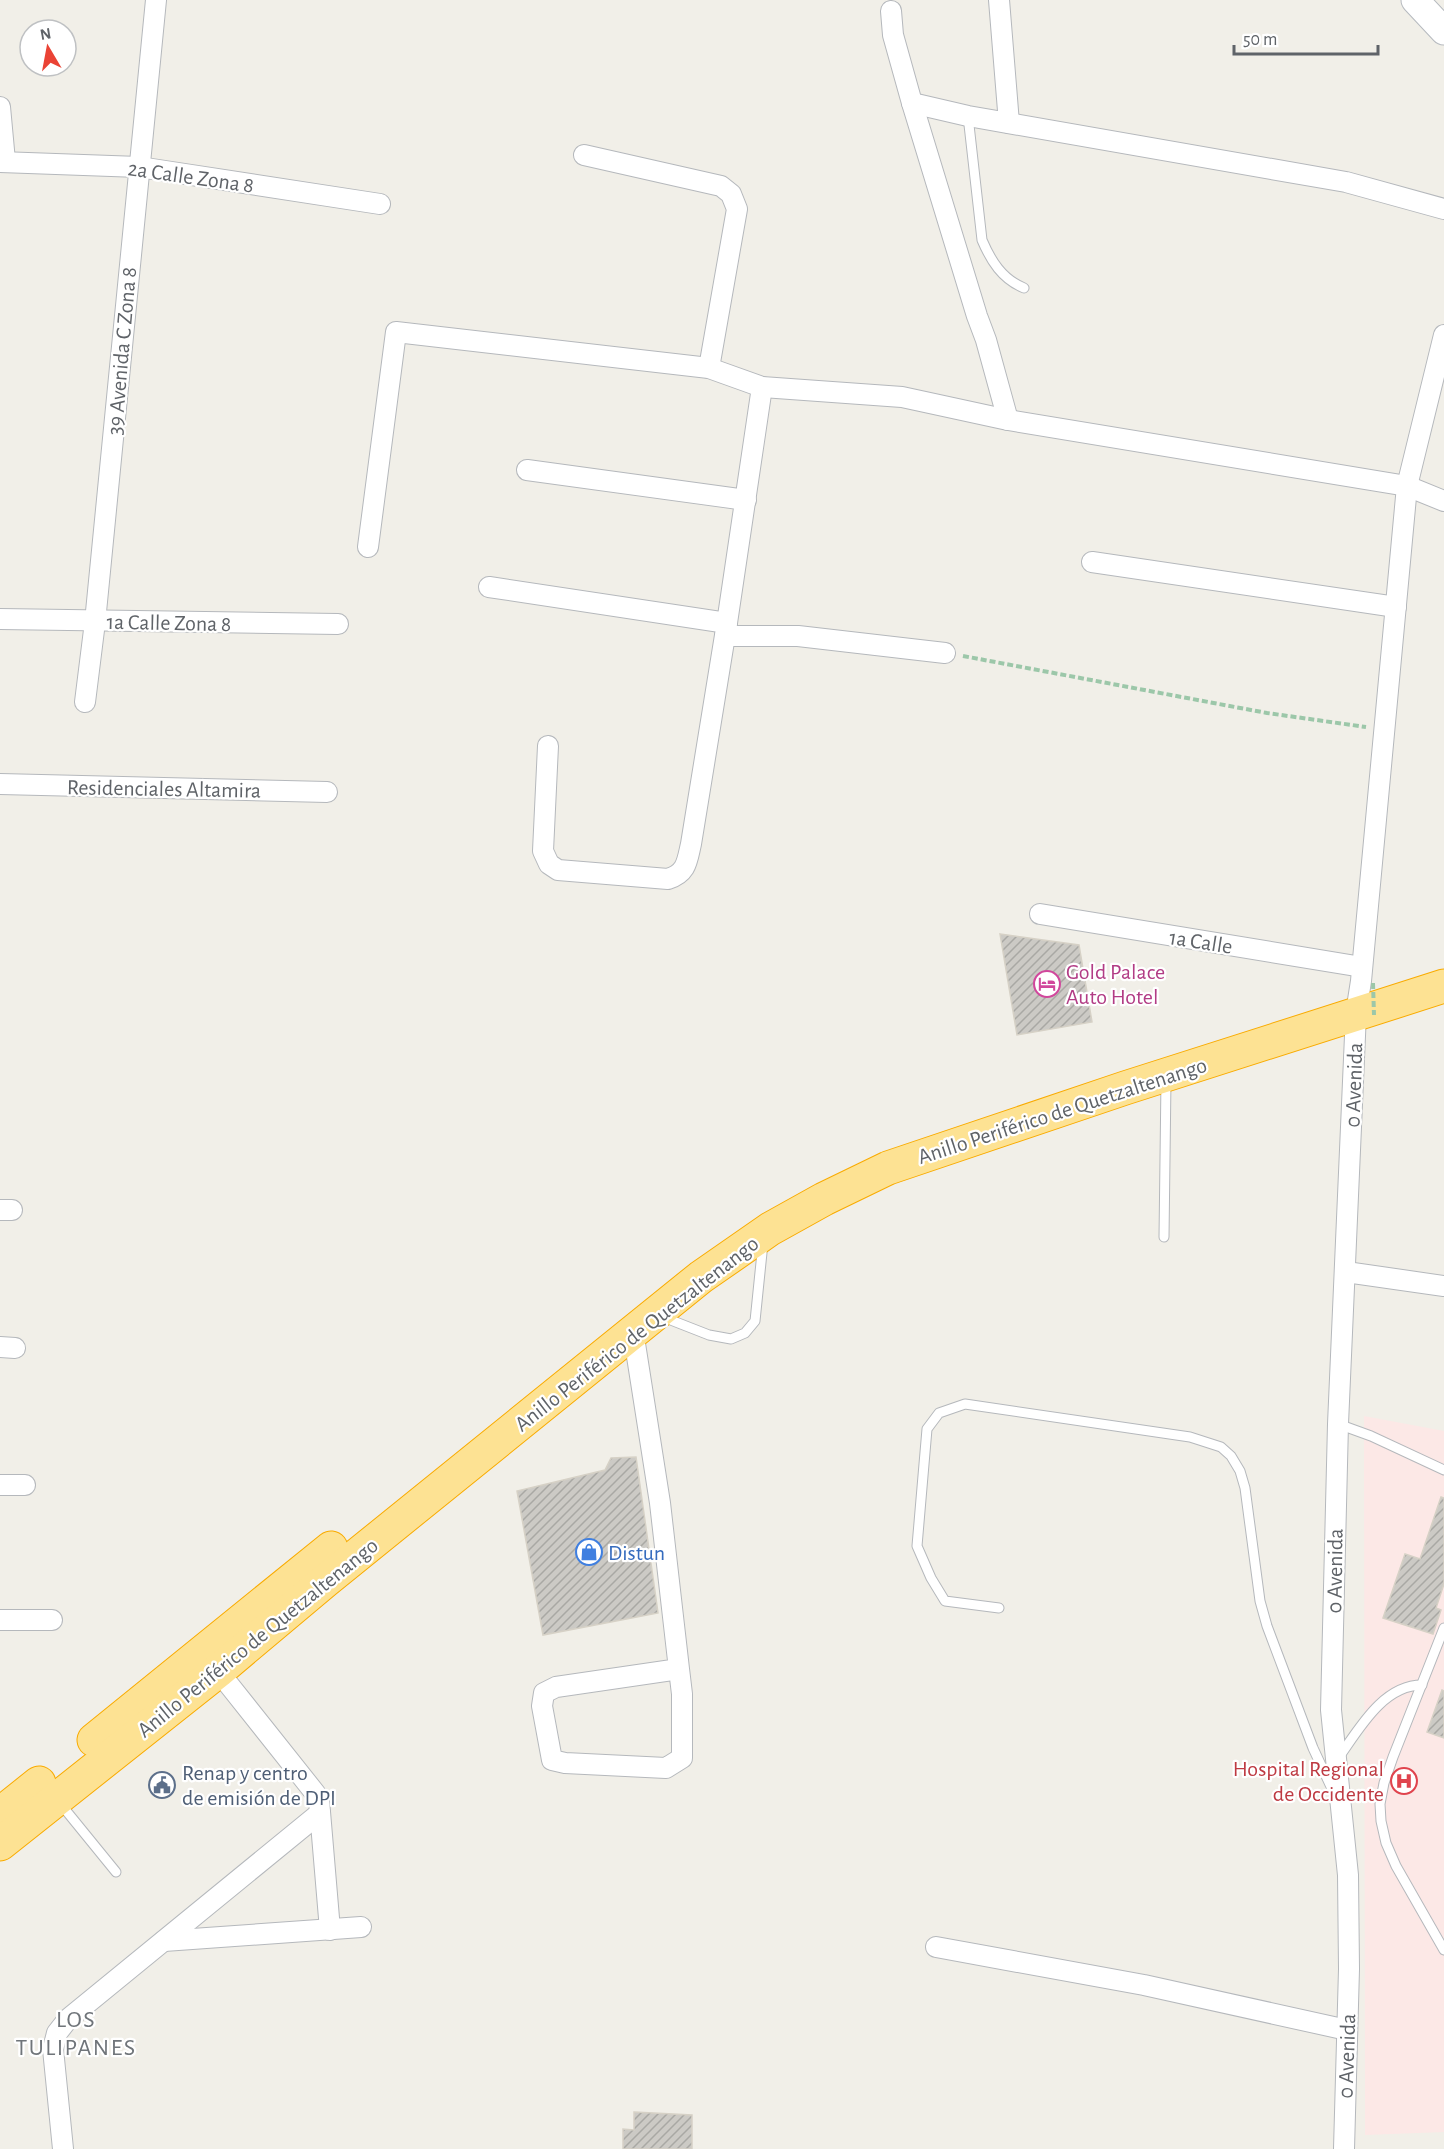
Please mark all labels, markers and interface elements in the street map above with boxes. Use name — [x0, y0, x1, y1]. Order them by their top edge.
north arrow — [18, 18, 78, 78]
scale bar — [1234, 18, 1378, 56]
text: N — [39, 25, 52, 43]
text: 50 m — [1243, 31, 1277, 49]
street label: 2a Calle Zona 8 — [126, 157, 255, 197]
street label: 39 Avenida C Zona 8 — [104, 266, 140, 436]
street label: 1a Calle Zona 8 — [106, 611, 232, 635]
street label: Residenciales Altamira — [67, 776, 261, 802]
street label: 1a Calle — [1168, 926, 1234, 958]
place label: Gold Palace Auto Hotel — [1066, 961, 1165, 1008]
hotel icon: Gold Palace Auto Hotel — [1032, 969, 1062, 999]
street label: 0 Avenida — [1342, 1042, 1366, 1128]
street label: Anillo Periférico de Quetzaltenango — [915, 1054, 1210, 1168]
street label: Anillo Periférico de Quetzaltenango — [511, 1232, 763, 1436]
street label: 0 Avenida — [1323, 1528, 1347, 1614]
street label: Anillo Periférico de Quetzaltenango — [133, 1534, 382, 1742]
shop icon: Distun — [574, 1537, 604, 1567]
place label: Distun — [608, 1542, 665, 1564]
place label: Hospital Regional de Occidente — [1233, 1758, 1384, 1805]
place label: Renap y centro de emisión de DPI — [182, 1762, 336, 1809]
hospital icon: Hospital Regional de Occidente — [1389, 1766, 1419, 1796]
public building icon: Renap y centro de emisión de DPI — [147, 1770, 177, 1800]
district label: LOS TULIPANES — [15, 2008, 137, 2060]
street label: 0 Avenida — [1335, 2013, 1359, 2099]

